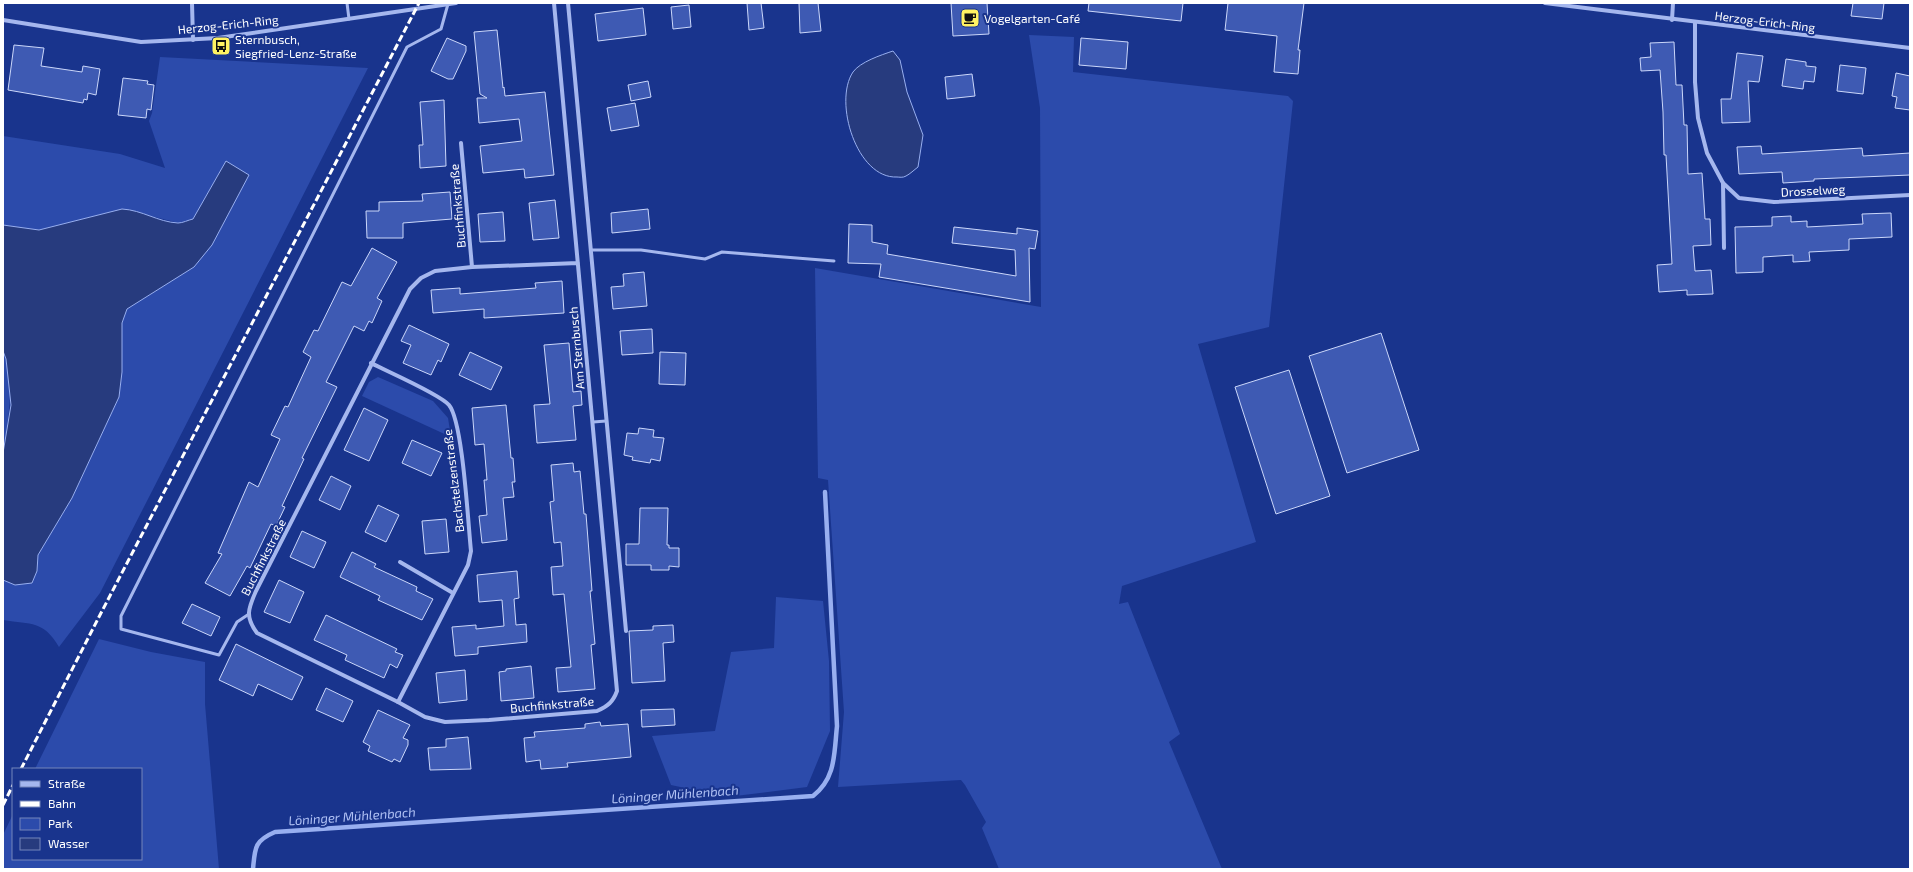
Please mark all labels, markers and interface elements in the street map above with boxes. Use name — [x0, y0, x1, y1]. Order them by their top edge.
cafe icon: Vogelgarten-Café — [959, 7, 981, 29]
street label: Herzog-Erich-Ring — [1714, 8, 1816, 34]
place label: Vogelgarten-Café — [984, 11, 1080, 25]
street label: Herzog-Erich-Ring — [177, 12, 279, 36]
place label: Sternbusch, Siegfried-Lenz-Straße — [235, 32, 357, 60]
bus stop icon: Sternbusch, Siegfried-Lenz-Straße — [210, 35, 232, 57]
street label: Buchfinkstraße — [446, 164, 468, 248]
street label: Drosselweg — [1780, 181, 1846, 199]
street label: Am Sternbusch — [565, 306, 587, 390]
street label: Bachstelzenstraße — [440, 429, 466, 533]
street label: Buchfinkstraße — [238, 516, 288, 598]
street label: Buchfinkstraße — [510, 693, 594, 715]
legend — [12, 768, 142, 860]
text: Straße — [48, 776, 85, 790]
water label: Löninger Mühlenbach — [611, 782, 739, 806]
text: Bahn — [48, 796, 76, 810]
water label: Löninger Mühlenbach — [288, 804, 416, 828]
text: Park — [48, 816, 73, 830]
text: Wasser — [48, 836, 89, 850]

